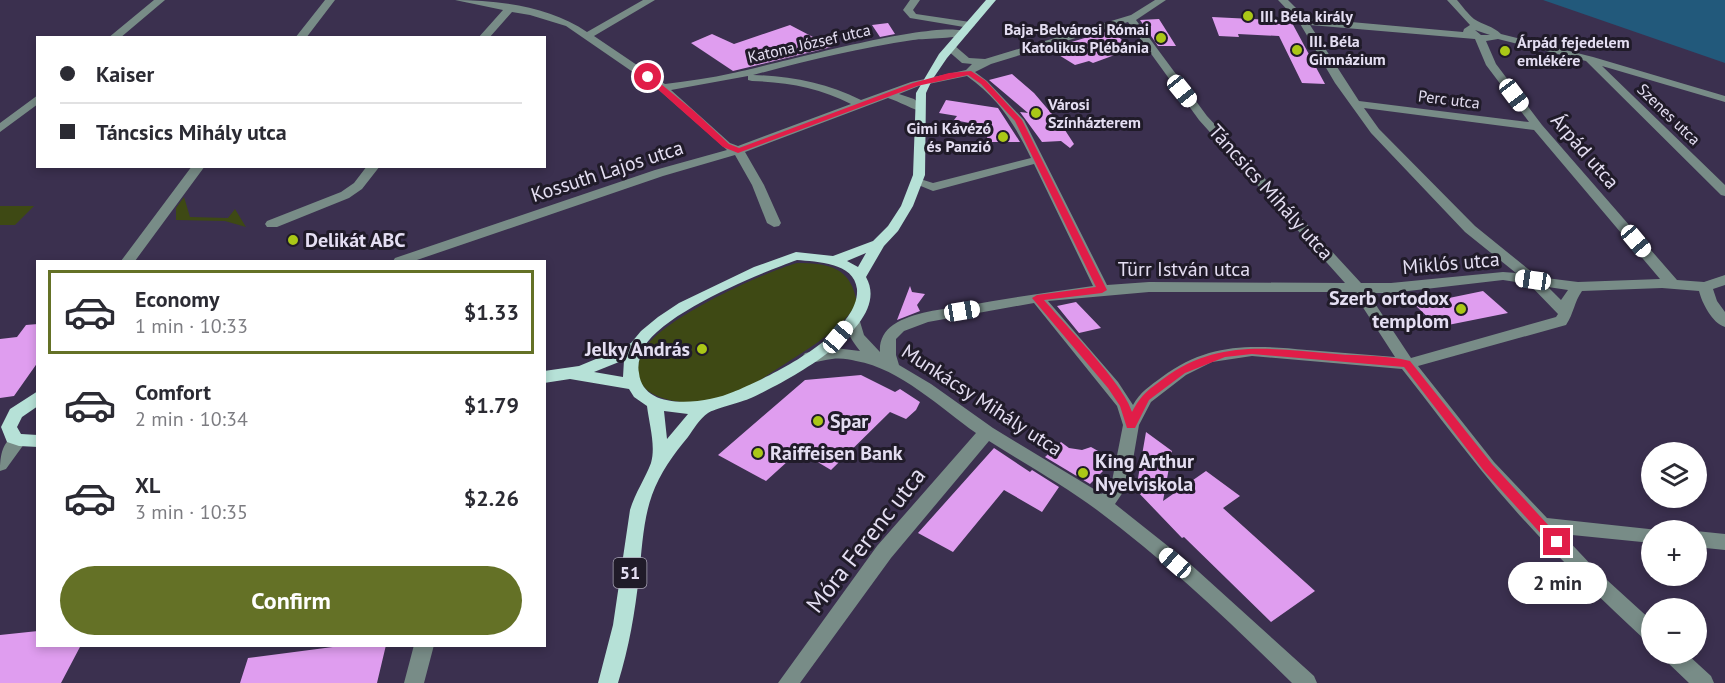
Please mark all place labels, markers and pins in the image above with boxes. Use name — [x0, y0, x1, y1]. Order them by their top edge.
place label: III. Béla király — [1260, 6, 1353, 26]
marker: III. Béla király — [1241, 9, 1255, 23]
place label: Baja-Belvárosi Római Katolikus Plébánia — [1004, 19, 1149, 57]
marker: Baja-Belvárosi Római Katolikus Plébánia — [1154, 31, 1168, 45]
place label: III. Béla Gimnázium — [1309, 31, 1386, 69]
place label: Árpád fejedelem emlékére — [1517, 32, 1630, 70]
marker: III. Béla Gimnázium — [1290, 43, 1304, 57]
marker: Árpád fejedelem emlékére — [1498, 44, 1512, 58]
place label: Városi Színházterem — [1047, 94, 1141, 132]
marker: Városi Színházterem — [1029, 106, 1043, 120]
place label: Gimi Kávézó és Panzió — [907, 118, 991, 156]
marker: Gimi Kávézó és Panzió — [996, 130, 1010, 144]
place label: Delikát ABC — [305, 227, 405, 253]
marker: Delikát ABC — [286, 233, 300, 247]
place label: Szerb ortodox templom — [1329, 285, 1449, 334]
marker: Szerb ortodox templom — [1454, 302, 1468, 316]
place label: Jelky András — [584, 336, 690, 362]
marker: Jelky András — [695, 342, 709, 356]
place label: Spar — [830, 408, 868, 434]
marker: Spar — [811, 414, 825, 428]
place label: Raiffeisen Bank — [770, 440, 903, 466]
marker: Raiffeisen Bank — [751, 446, 765, 460]
place label: King Arthur Nyelviskola — [1095, 448, 1194, 497]
marker: King Arthur Nyelviskola — [1076, 466, 1090, 480]

